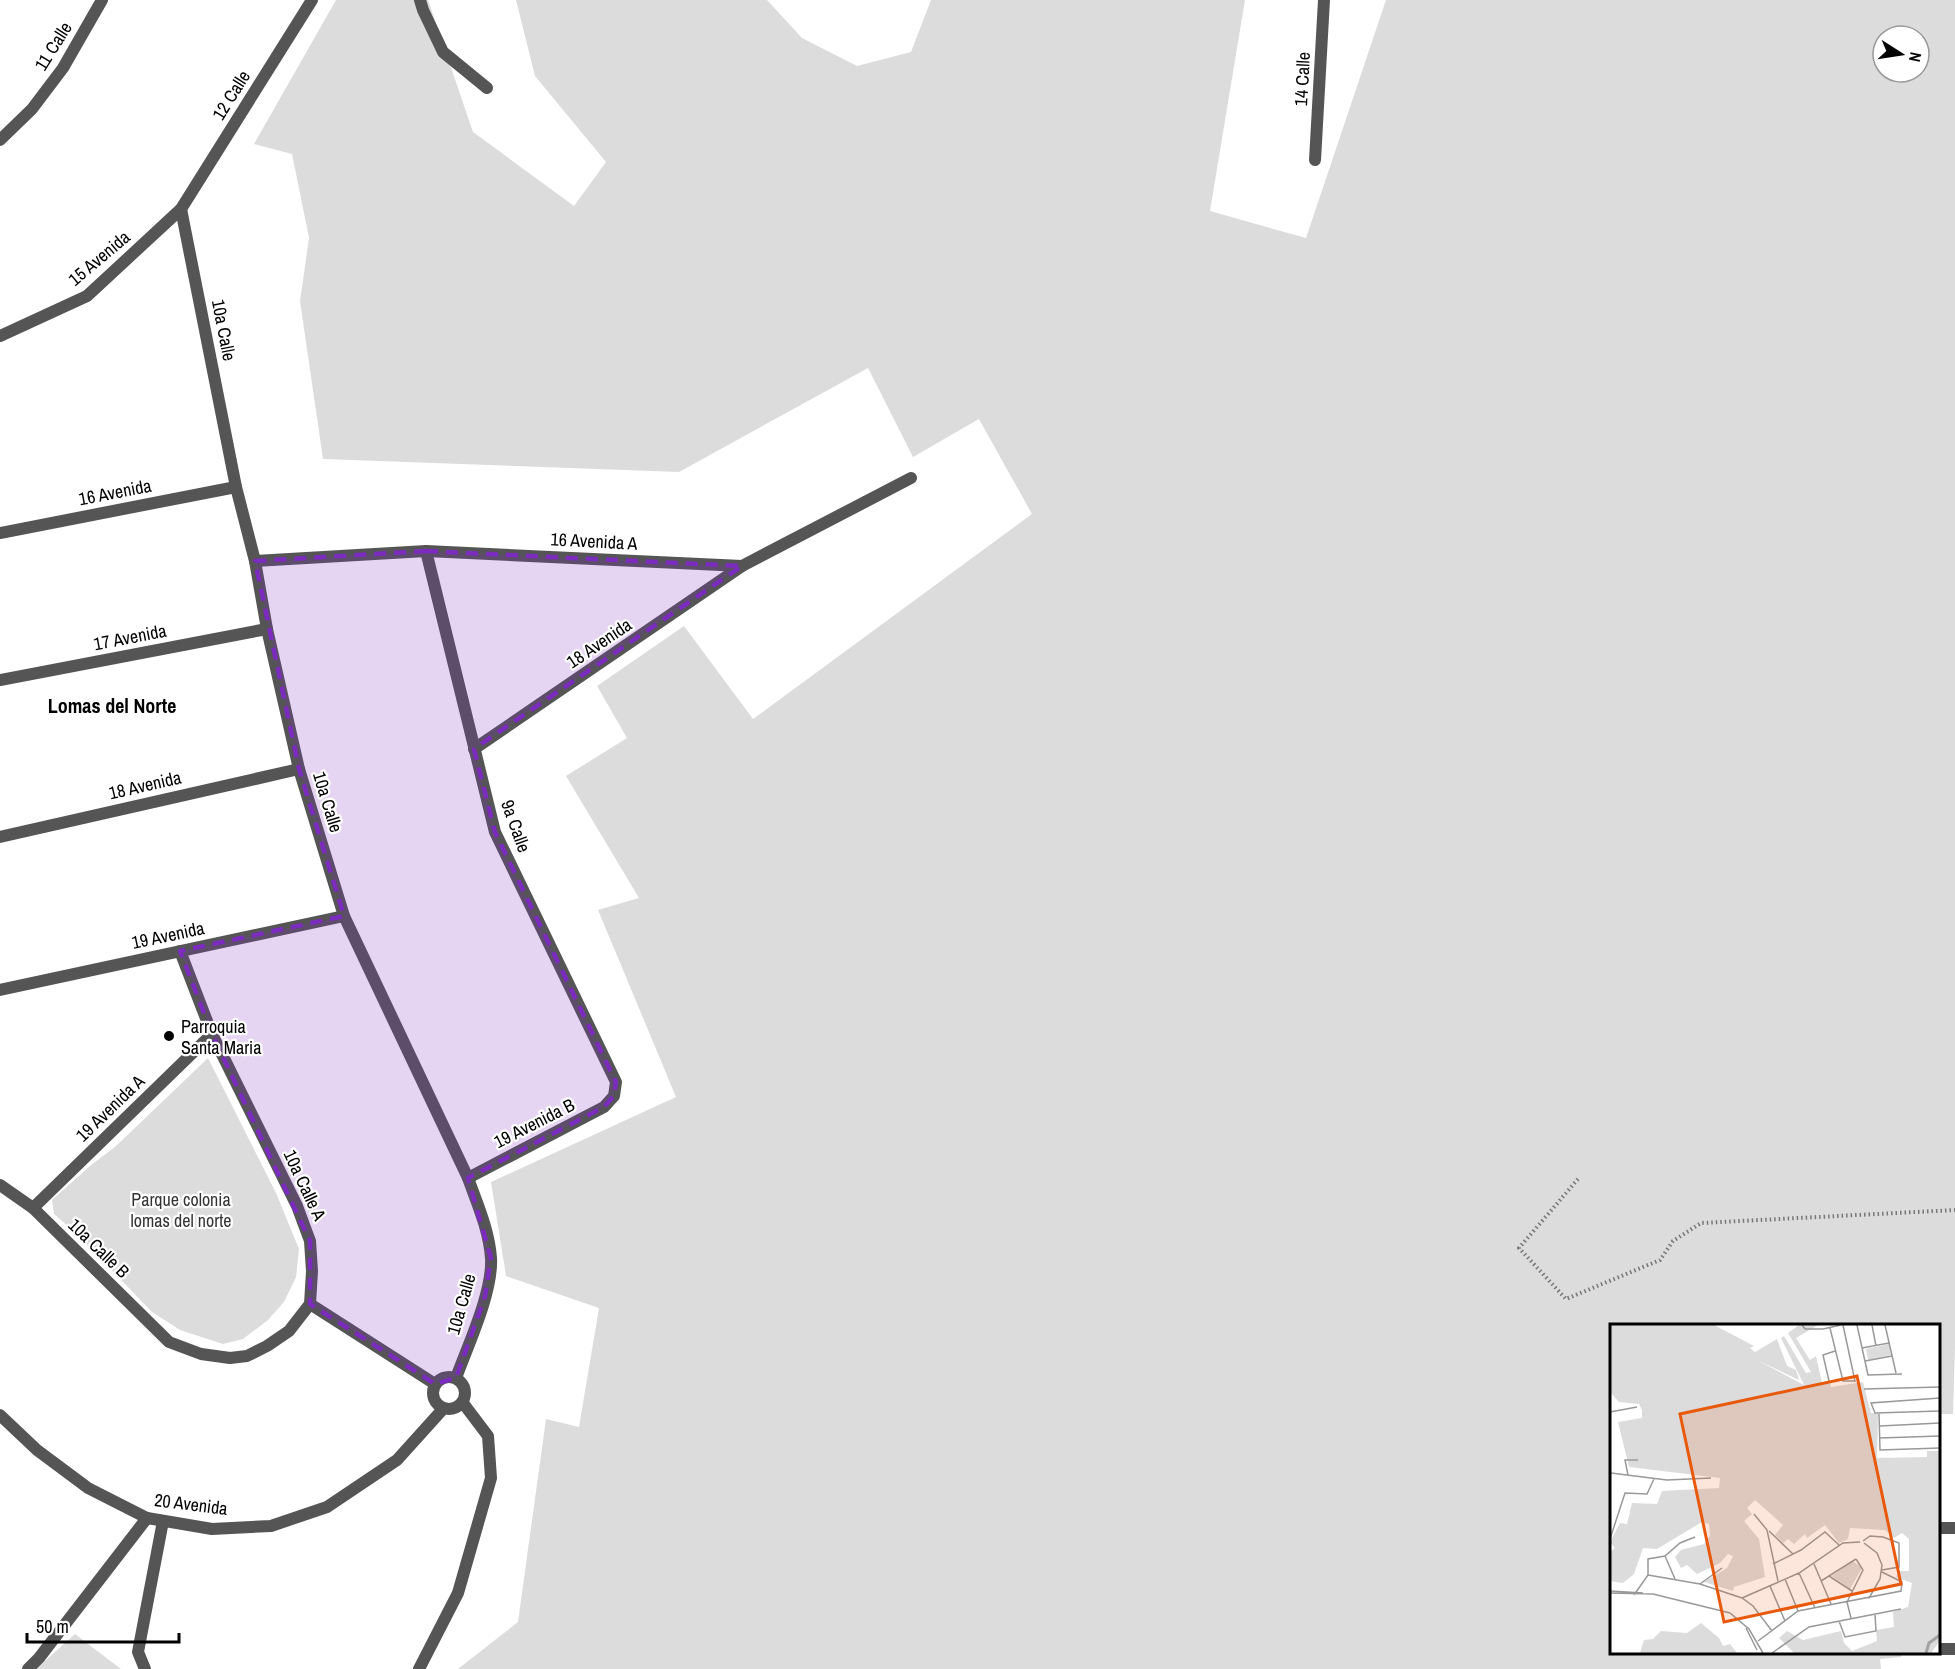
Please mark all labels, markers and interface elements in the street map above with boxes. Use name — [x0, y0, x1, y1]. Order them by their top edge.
street label: 11 Calle — [28, 17, 78, 75]
north arrow — [1871, 24, 1931, 84]
text: N — [1904, 50, 1927, 64]
street label: 14 Calle — [1288, 51, 1316, 107]
street label: 12 Calle — [206, 65, 256, 125]
street label: 15 Avenida — [63, 225, 135, 291]
street label: 10a Calle — [206, 297, 242, 363]
street label: 16 Avenida — [76, 473, 154, 511]
street label: 16 Avenida A — [550, 526, 638, 556]
street label: 18 Avenida — [561, 612, 637, 674]
street label: 17 Avenida — [91, 618, 169, 656]
district label: Lomas del Norte — [48, 692, 176, 719]
street label: 18 Avenida — [106, 765, 184, 805]
street label: 10a Calle — [307, 769, 349, 835]
street label: 9a Calle — [495, 796, 537, 856]
street label: 19 Avenida — [129, 915, 207, 955]
place label: Parroquia Santa Maria — [181, 1014, 261, 1060]
marker: Parroquia Santa Maria — [162, 1029, 176, 1043]
street label: 19 Avenida A — [70, 1069, 150, 1147]
street label: 19 Avenida B — [489, 1092, 579, 1154]
street label: 10a Calle A — [278, 1146, 332, 1225]
park label: Parque colonia lomas del norte — [131, 1187, 231, 1233]
street label: 10a Calle B — [63, 1213, 135, 1284]
street label: 10a Calle — [440, 1271, 482, 1337]
inset map — [1610, 1324, 1940, 1654]
street label: 20 Avenida — [153, 1487, 229, 1521]
scale bar — [27, 1606, 178, 1644]
text: 50 m — [36, 1614, 69, 1639]

